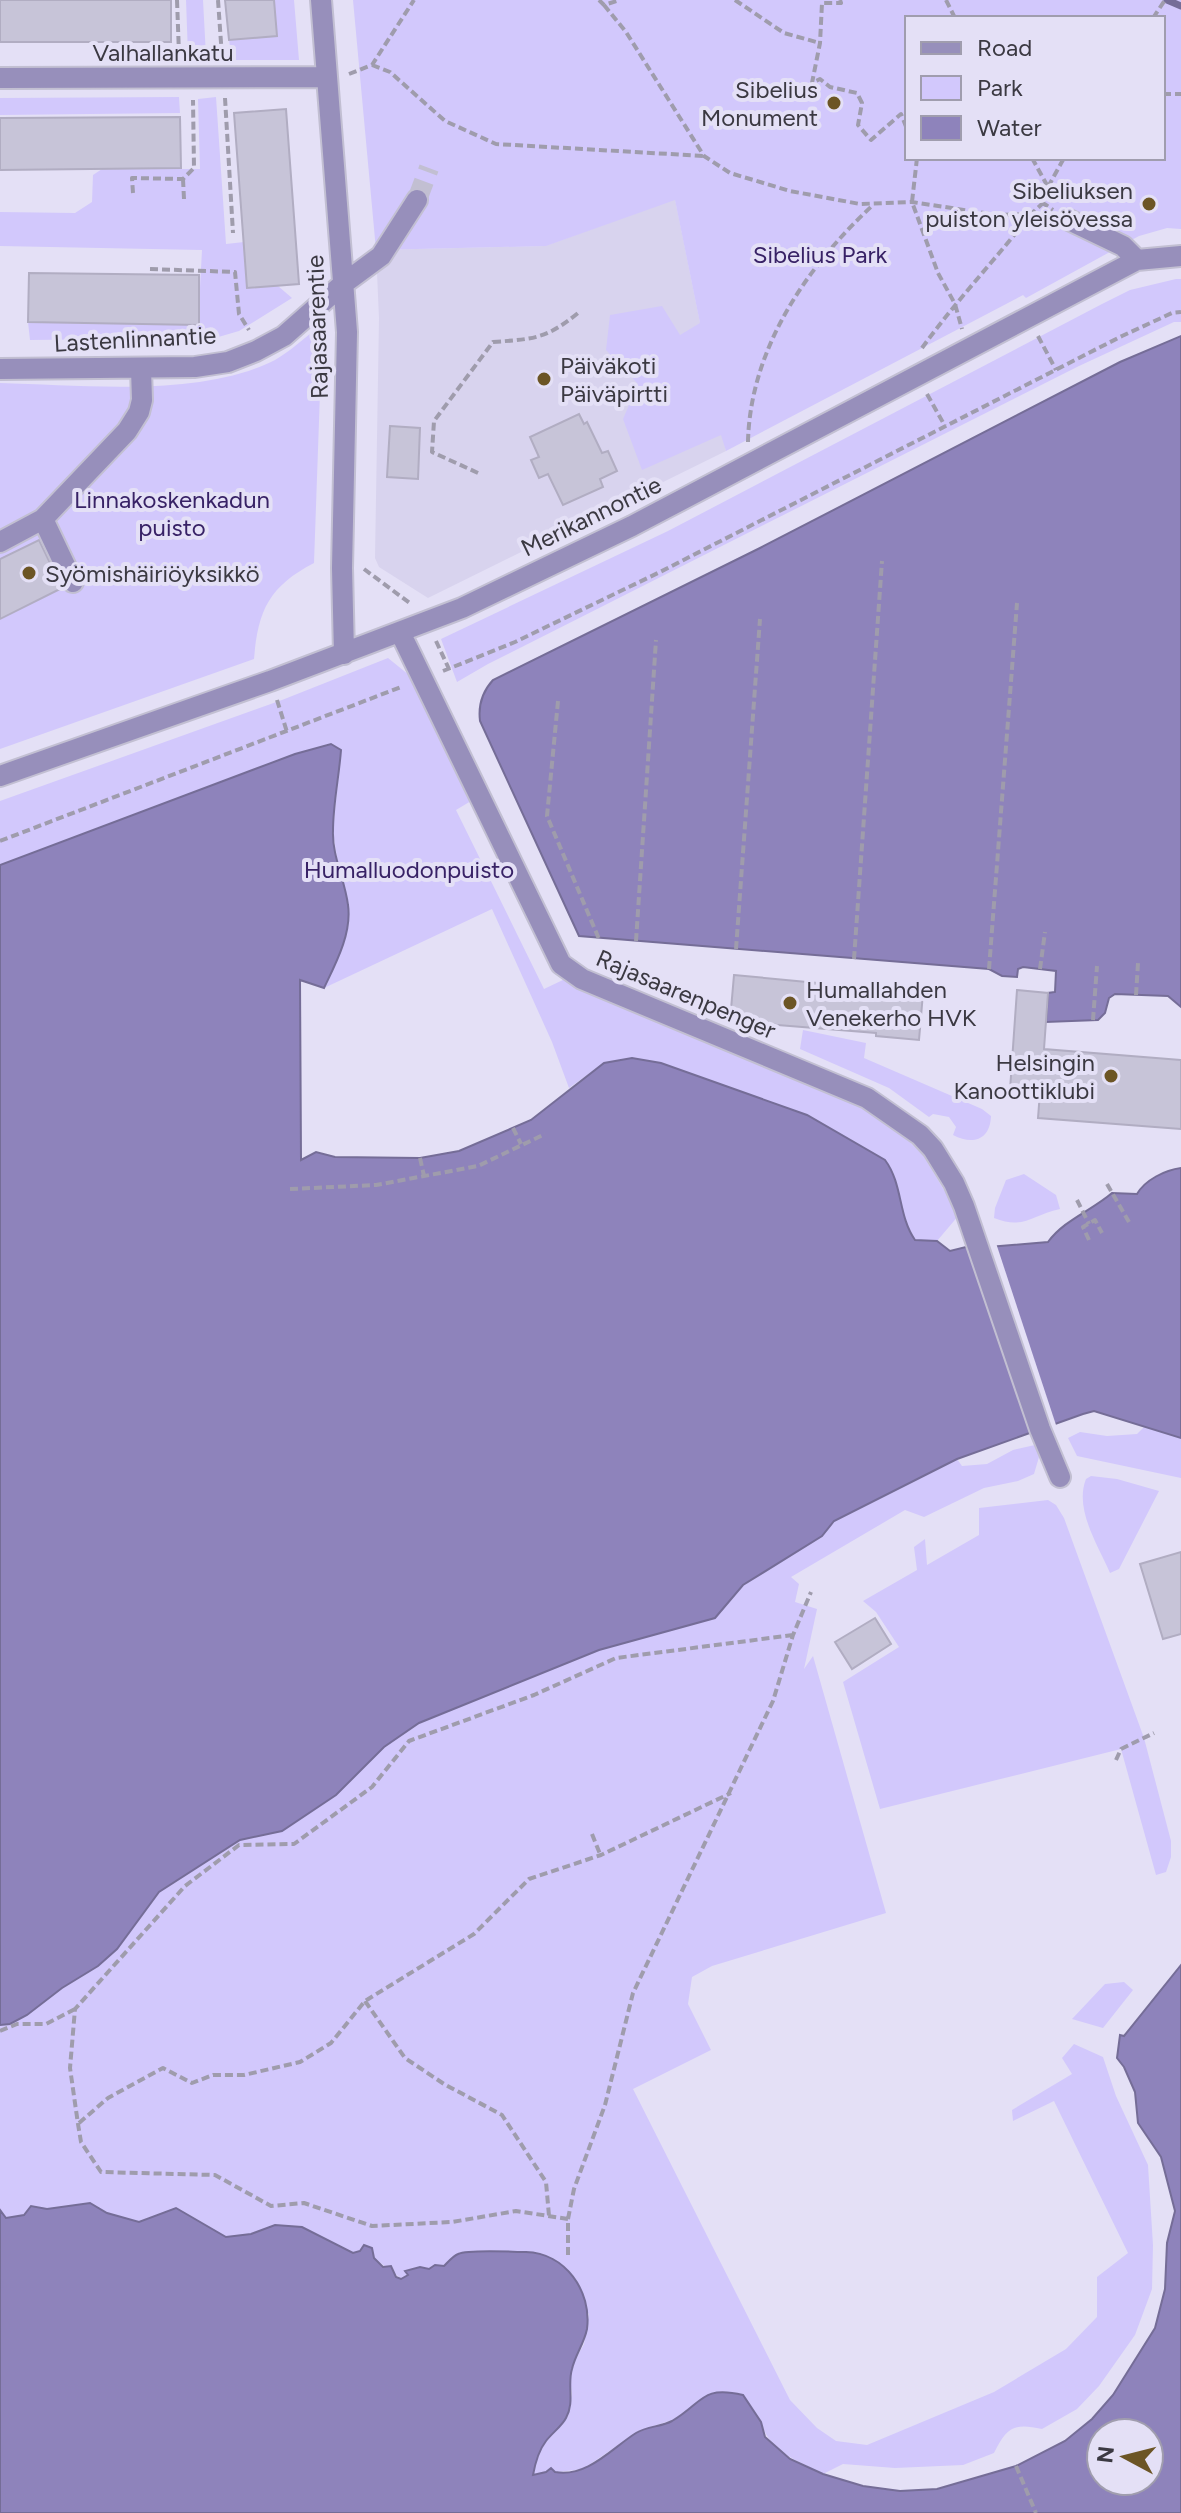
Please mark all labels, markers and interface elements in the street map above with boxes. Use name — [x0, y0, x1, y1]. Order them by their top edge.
legend — [905, 16, 1165, 160]
text: Road — [977, 33, 1032, 62]
street label: Valhallankatu — [92, 38, 234, 67]
text: Park — [977, 73, 1023, 102]
place label: Sibelius Monument — [701, 75, 818, 132]
marker: Sibelius Monument — [825, 94, 843, 112]
text: Water — [977, 113, 1042, 142]
place label: Sibeliuksen puiston yleisövessa — [925, 176, 1133, 233]
marker: Sibeliuksen puiston yleisövessa — [1140, 195, 1158, 213]
park label: Sibelius Park — [753, 240, 888, 269]
street label: Rajasaarentie — [300, 255, 334, 399]
street label: Lastenlinnantie — [53, 320, 217, 358]
place label: Päiväkoti Päiväpirtti — [560, 351, 668, 408]
marker: Päiväkoti Päiväpirtti — [535, 370, 553, 388]
street label: Merikannontie — [516, 470, 666, 562]
park label: Linnakoskenkadun puisto — [74, 485, 270, 542]
place label: Syömishäiriöyksikkö — [45, 559, 260, 588]
marker: Syömishäiriöyksikkö — [20, 564, 38, 582]
park label: Humalluodonpuisto — [304, 855, 514, 884]
street label: Rajasaarenpenger — [592, 943, 780, 1045]
place label: Humallahden Venekerho HVK — [806, 975, 977, 1032]
marker: Humallahden Venekerho HVK — [781, 994, 799, 1012]
place label: Helsingin Kanoottiklubi — [953, 1048, 1095, 1105]
marker: Helsingin Kanoottiklubi — [1102, 1067, 1120, 1085]
north arrow — [1085, 2417, 1165, 2497]
text: N — [1091, 2445, 1120, 2465]

